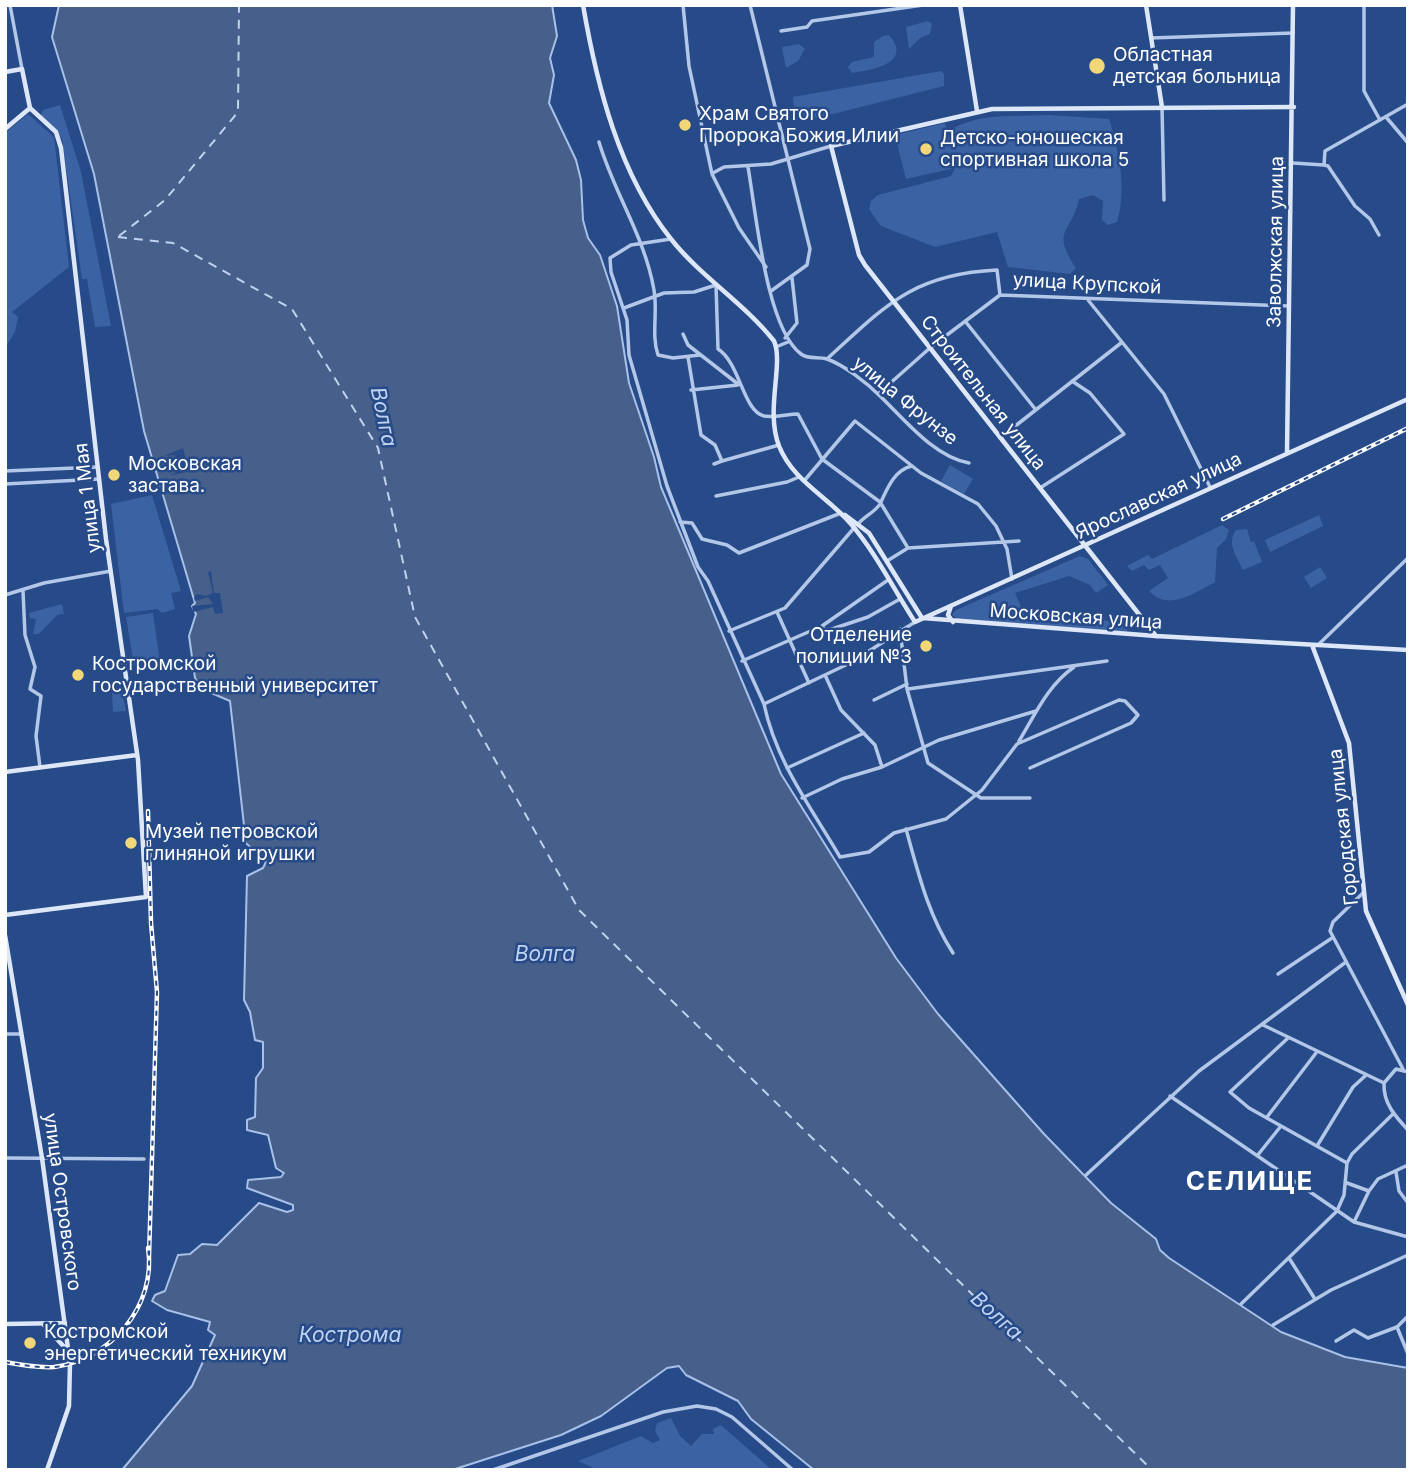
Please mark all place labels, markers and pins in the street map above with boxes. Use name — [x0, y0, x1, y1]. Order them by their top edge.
place label: Областная детская больница — [1113, 44, 1281, 88]
marker: Областная детская больница — [1087, 56, 1107, 76]
place label: Храм Святого Пророка Божия Илии — [699, 103, 899, 147]
marker: Храм Святого Пророка Божия Илии — [677, 117, 693, 133]
place label: Детско-юношеская спортивная школа 5 — [940, 127, 1129, 171]
marker: Детско-юношеская спортивная школа 5 — [918, 141, 934, 157]
place label: Московская застава. — [128, 453, 242, 497]
marker: Московская застава. — [106, 467, 122, 483]
place label: Отделение полиции №3 — [796, 624, 912, 668]
marker: Отделение полиции №3 — [918, 638, 934, 654]
place label: Костромской государственный университет — [92, 653, 378, 697]
marker: Костромской государственный университет — [70, 667, 86, 683]
place label: Музей петровской глиняной игрушки — [145, 821, 318, 865]
marker: Музей петровской глиняной игрушки — [123, 835, 139, 851]
place label: Костромской энергетический техникум — [44, 1321, 287, 1365]
marker: Костромской энергетический техникум — [22, 1335, 38, 1351]

